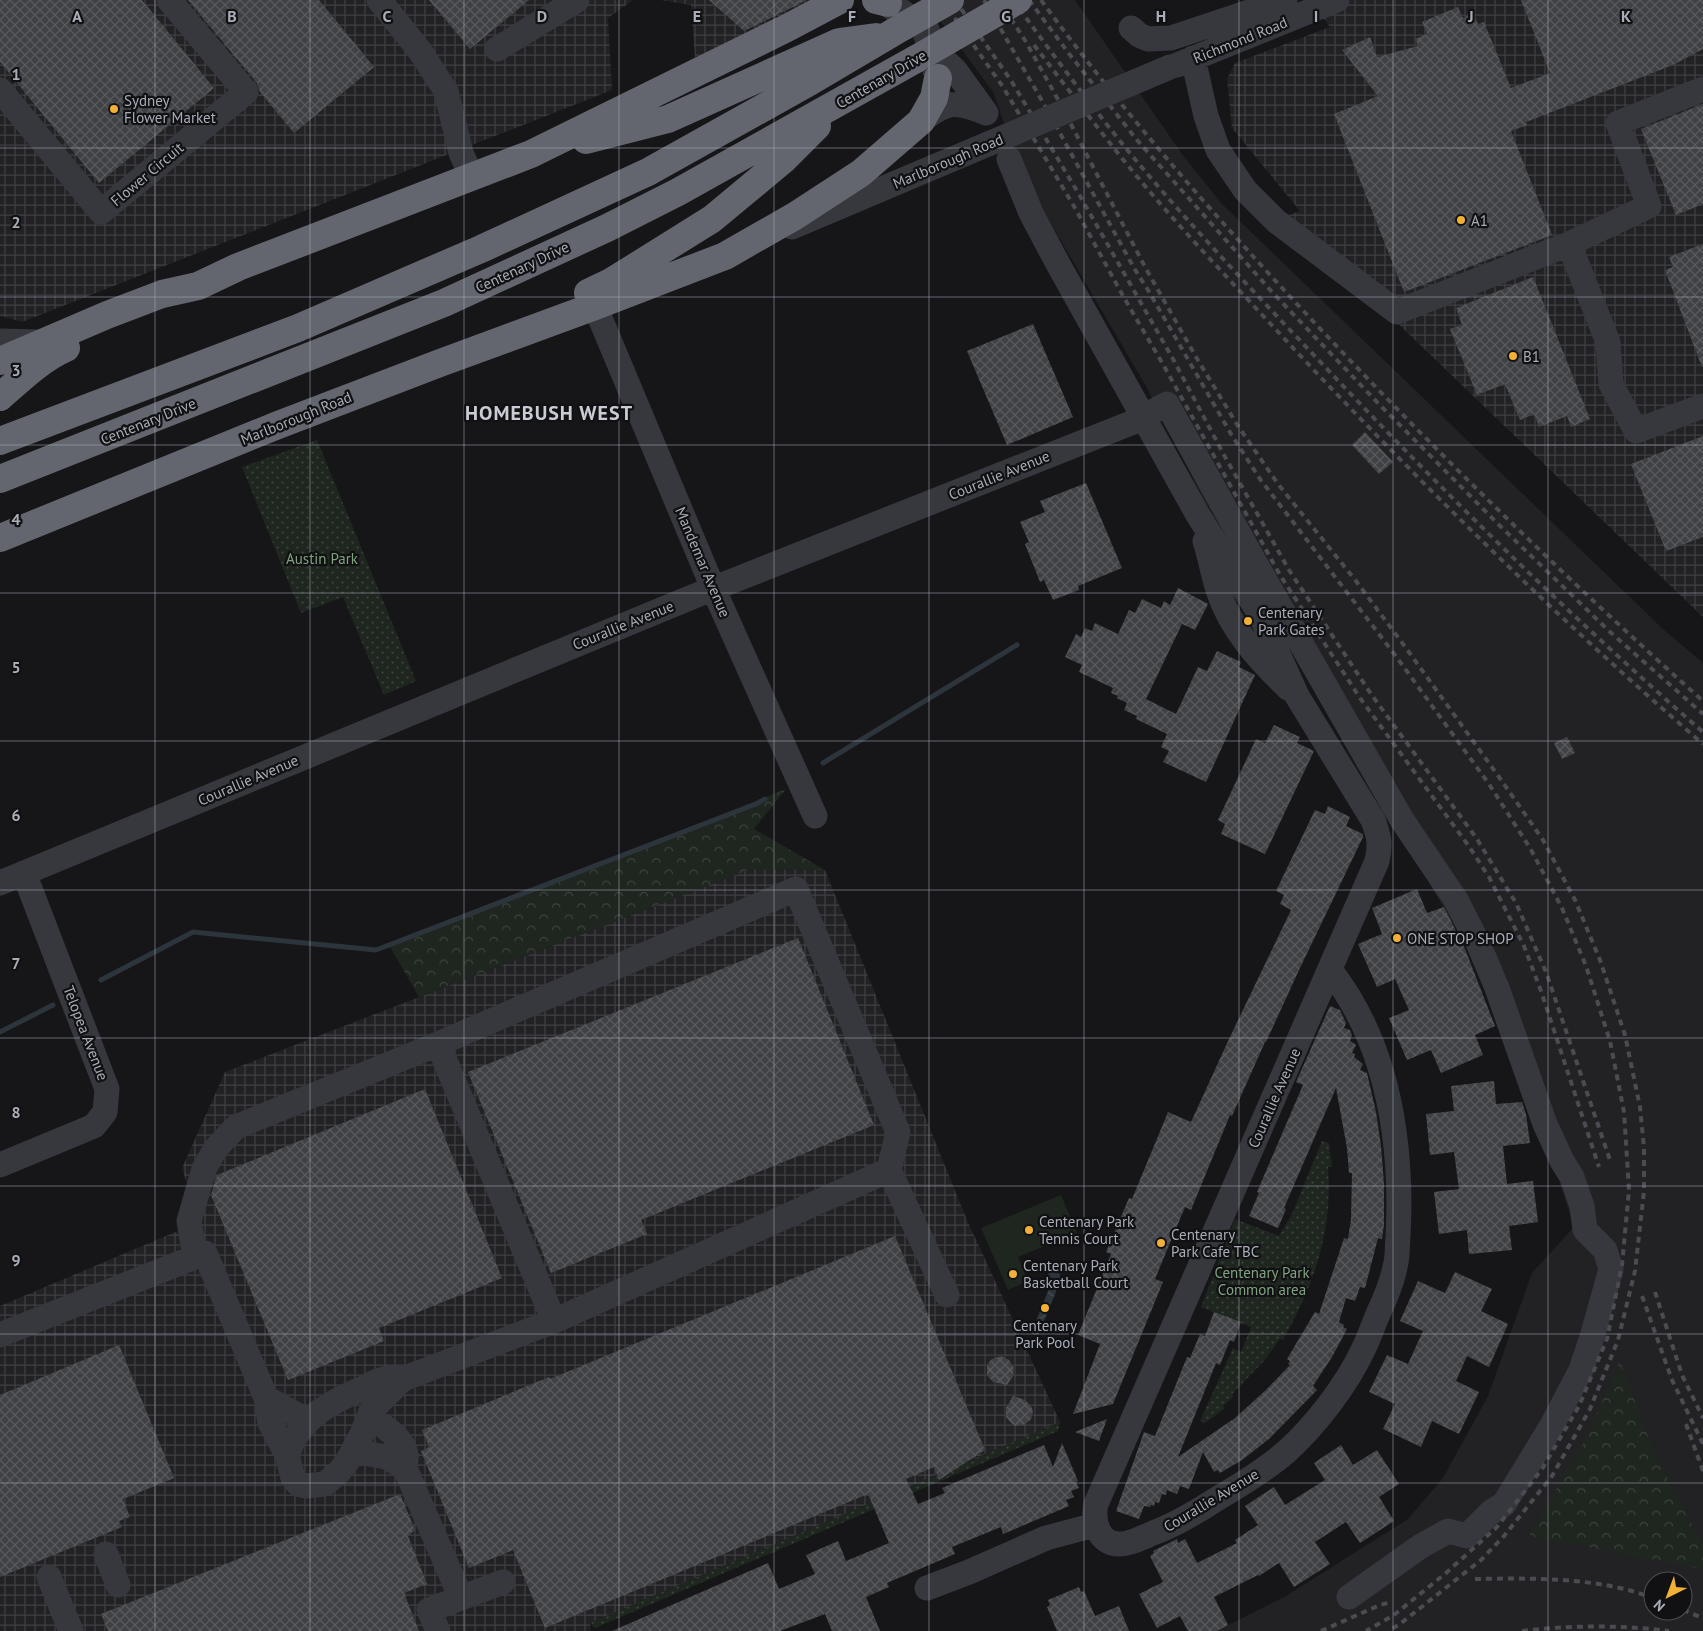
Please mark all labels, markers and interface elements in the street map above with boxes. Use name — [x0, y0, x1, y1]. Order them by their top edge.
text: A — [72, 6, 82, 26]
text: B — [227, 6, 237, 26]
text: C — [383, 6, 392, 26]
text: D — [537, 6, 547, 26]
text: E — [693, 6, 701, 26]
text: F — [848, 6, 856, 26]
text: G — [1001, 6, 1011, 26]
text: H — [1156, 6, 1166, 26]
text: I — [1314, 6, 1318, 26]
text: J — [1467, 6, 1474, 26]
text: K — [1621, 6, 1631, 26]
street label: Richmond Road — [1190, 12, 1290, 68]
street label: Centenary Drive — [832, 45, 930, 113]
text: 1 — [11, 64, 21, 84]
place label: Sydney Flower Market — [124, 91, 216, 127]
marker: Sydney Flower Market — [108, 103, 120, 115]
street label: Marlborough Road — [890, 129, 1006, 193]
street label: Flower Circuit — [107, 138, 187, 210]
place label: A1 — [1471, 211, 1488, 230]
text: 2 — [11, 212, 21, 232]
marker: A1 — [1455, 214, 1467, 226]
street label: Centenary Drive — [472, 237, 572, 297]
place label: B1 — [1523, 347, 1540, 366]
marker: B1 — [1507, 350, 1519, 362]
text: 3 — [11, 360, 21, 380]
street label: Marlborough Road — [238, 387, 354, 449]
street label: Centenary Drive — [98, 393, 198, 449]
district label: HOMEBUSH WEST — [465, 400, 633, 426]
street label: Courallie Avenue — [946, 446, 1052, 504]
street label: Mandemar Avenue — [671, 504, 735, 620]
text: 4 — [11, 509, 21, 529]
park label: Austin Park — [286, 549, 359, 568]
street label: Courallie Avenue — [570, 596, 676, 654]
place label: Centenary Park Gates — [1258, 603, 1325, 639]
marker: Centenary Park Gates — [1242, 615, 1254, 627]
text: 5 — [11, 657, 21, 677]
street label: Courallie Avenue — [195, 750, 301, 810]
text: 6 — [11, 805, 21, 825]
place label: ONE STOP SHOP — [1407, 929, 1514, 948]
marker: ONE STOP SHOP — [1391, 932, 1403, 944]
text: 7 — [11, 953, 21, 973]
street label: Telopea Avenue — [59, 983, 113, 1083]
street label: Courallie Avenue — [1243, 1045, 1305, 1151]
text: 8 — [11, 1102, 21, 1122]
place label: Centenary Park Tennis Court — [1039, 1212, 1135, 1248]
marker: Centenary Park Tennis Court — [1023, 1224, 1035, 1236]
place label: Centenary Park Cafe TBC — [1171, 1225, 1259, 1261]
marker: Centenary Park Cafe TBC — [1155, 1237, 1167, 1249]
text: 9 — [11, 1250, 21, 1270]
place label: Centenary Park Basketball Court — [1023, 1256, 1128, 1292]
park label: Centenary Park Common area — [1214, 1263, 1310, 1299]
marker: Centenary Park Basketball Court — [1007, 1268, 1019, 1280]
marker: Centenary Park Pool — [1039, 1302, 1051, 1314]
place label: Centenary Park Pool — [1013, 1316, 1077, 1352]
street label: Courallie Avenue — [1160, 1464, 1262, 1536]
north arrow — [1643, 1571, 1693, 1621]
text: N — [1650, 1596, 1669, 1615]

